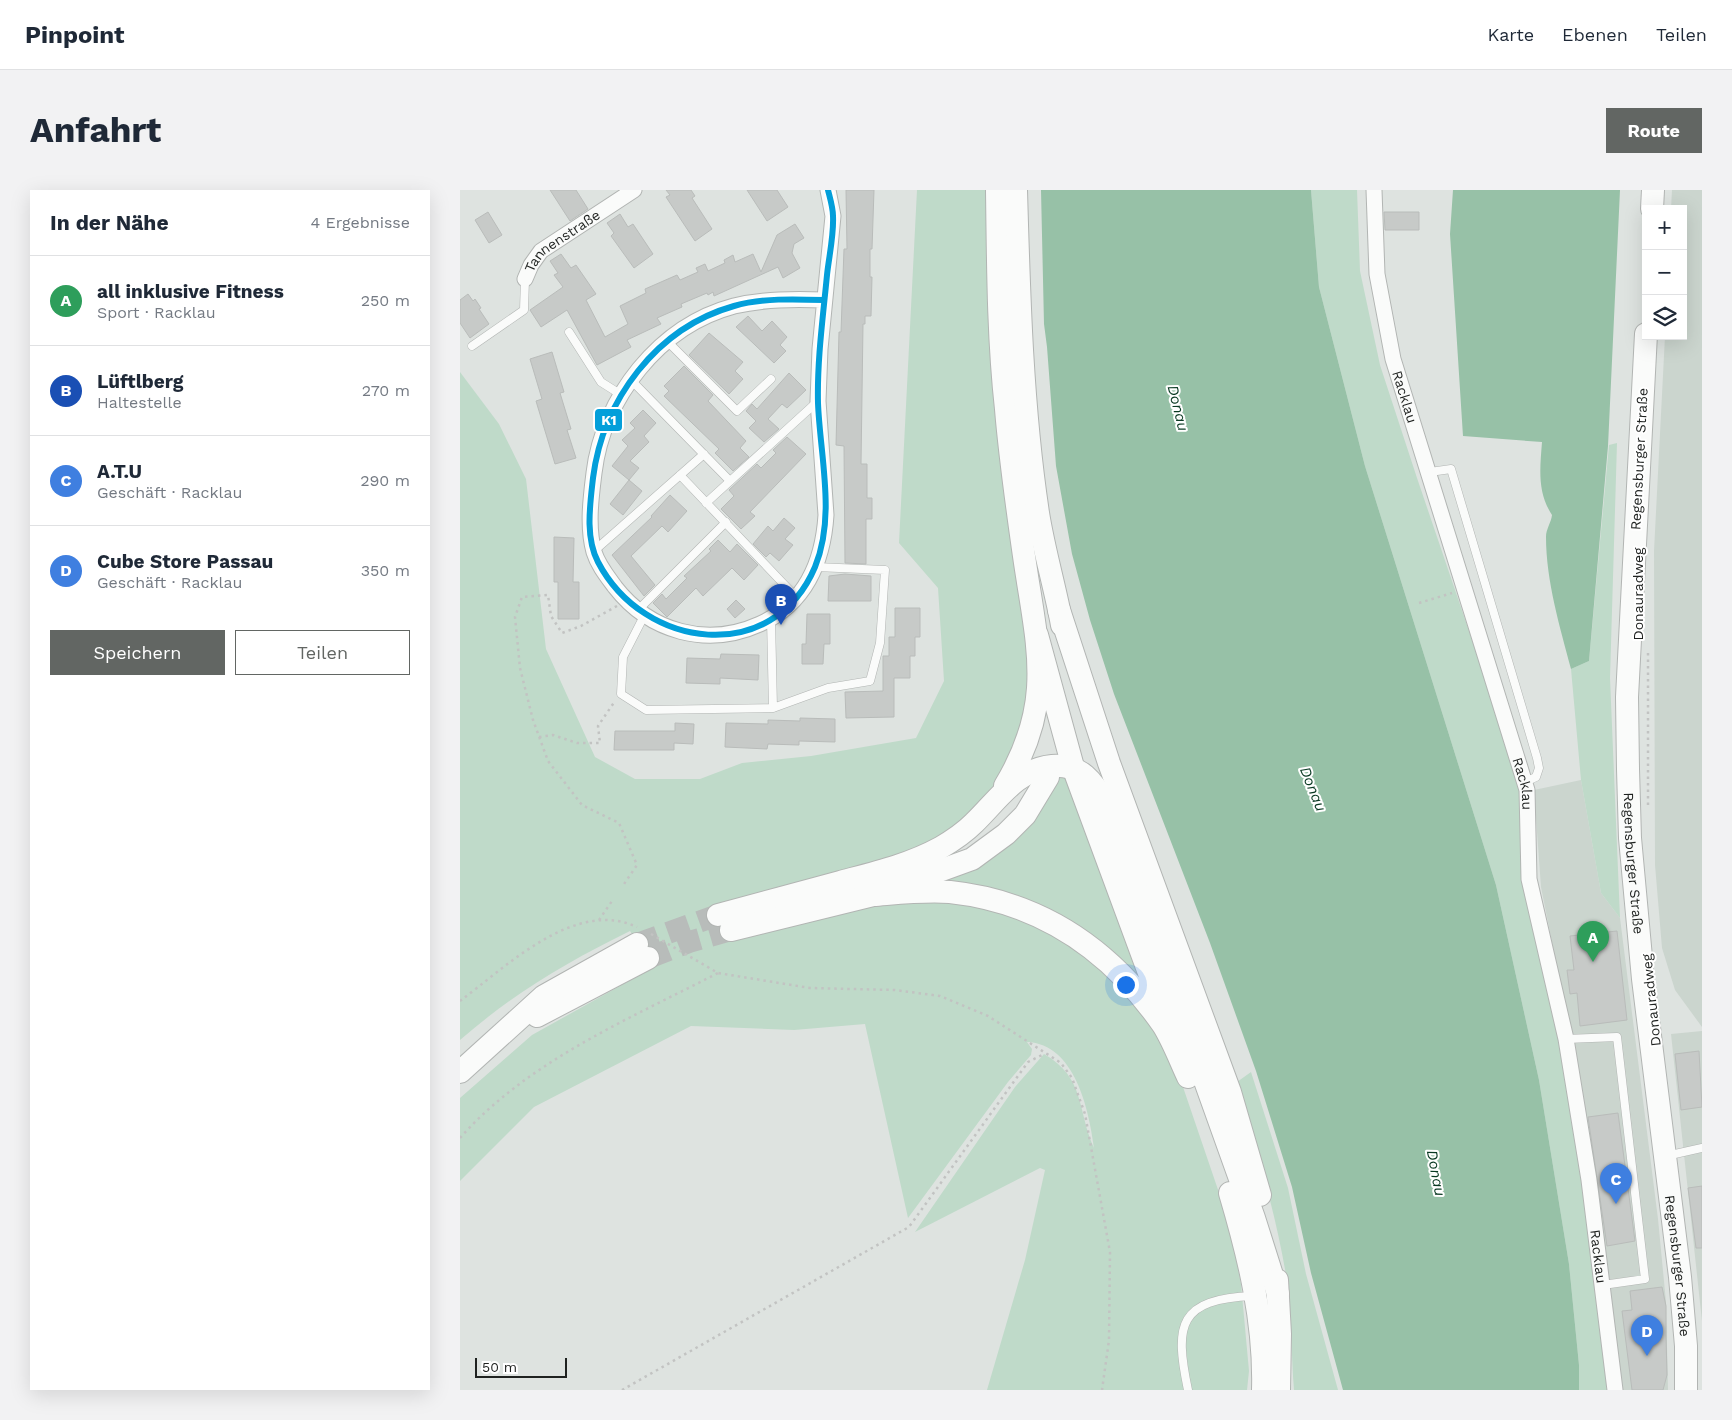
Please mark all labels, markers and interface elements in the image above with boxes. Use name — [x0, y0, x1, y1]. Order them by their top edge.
text: Pinpoint — [25, 21, 125, 49]
text: Karte — [1488, 24, 1534, 45]
text: Ebenen — [1562, 24, 1628, 45]
text: Teilen — [1656, 24, 1707, 45]
button: Route — [1606, 108, 1702, 153]
text: Anfahrt — [30, 109, 161, 151]
map controls — [1642, 205, 1687, 340]
button: + — [1642, 205, 1687, 250]
street label: Tannenstraße — [521, 207, 603, 274]
text: In der Nähe — [50, 210, 169, 235]
text: 4 Ergebnisse — [310, 213, 410, 232]
button: − — [1642, 250, 1687, 295]
text: all inklusive Fitness — [97, 280, 284, 303]
text: A — [61, 291, 71, 310]
text: 250 m — [361, 291, 410, 310]
button: layers — [1642, 295, 1687, 340]
text: Sport · Racklau — [97, 303, 216, 322]
street label: Racklau — [1389, 369, 1420, 425]
text: Lüftlberg — [97, 370, 183, 393]
text: B — [61, 381, 71, 400]
text: 270 m — [362, 381, 410, 400]
water label: Donau — [1164, 383, 1192, 433]
street label: Regensburger Straße — [1627, 388, 1651, 530]
text: Haltestelle — [97, 393, 182, 412]
line badge: K1 — [594, 408, 623, 432]
text: K1 — [601, 412, 617, 428]
text: A.T.U — [97, 460, 142, 483]
text: C — [61, 471, 71, 490]
text: 290 m — [360, 471, 410, 490]
text: Geschäft · Racklau — [97, 483, 242, 502]
street label: Donauradweg — [1630, 547, 1646, 640]
text: Cube Store Passau — [97, 550, 273, 573]
text: D — [60, 561, 72, 580]
text: 350 m — [361, 561, 410, 580]
text: Geschäft · Racklau — [97, 573, 242, 592]
pin: B — [765, 584, 797, 625]
button: Speichern — [50, 630, 225, 675]
button: Teilen — [235, 630, 410, 675]
street label: Racklau — [1509, 755, 1535, 810]
water label: Donau — [1296, 764, 1330, 814]
street label: Regensburger Straße — [1621, 792, 1647, 935]
pin: A — [1577, 921, 1609, 962]
street label: Donauradweg — [1638, 952, 1664, 1047]
your location — [1113, 972, 1139, 998]
water label: Donau — [1423, 1148, 1449, 1198]
pin: C — [1600, 1163, 1632, 1204]
street label: Regensburger Straße — [1662, 1194, 1693, 1337]
street label: Racklau — [1587, 1229, 1610, 1284]
pin: D — [1631, 1315, 1663, 1356]
scale bar — [475, 1355, 568, 1378]
text: 50 m — [482, 1359, 517, 1375]

